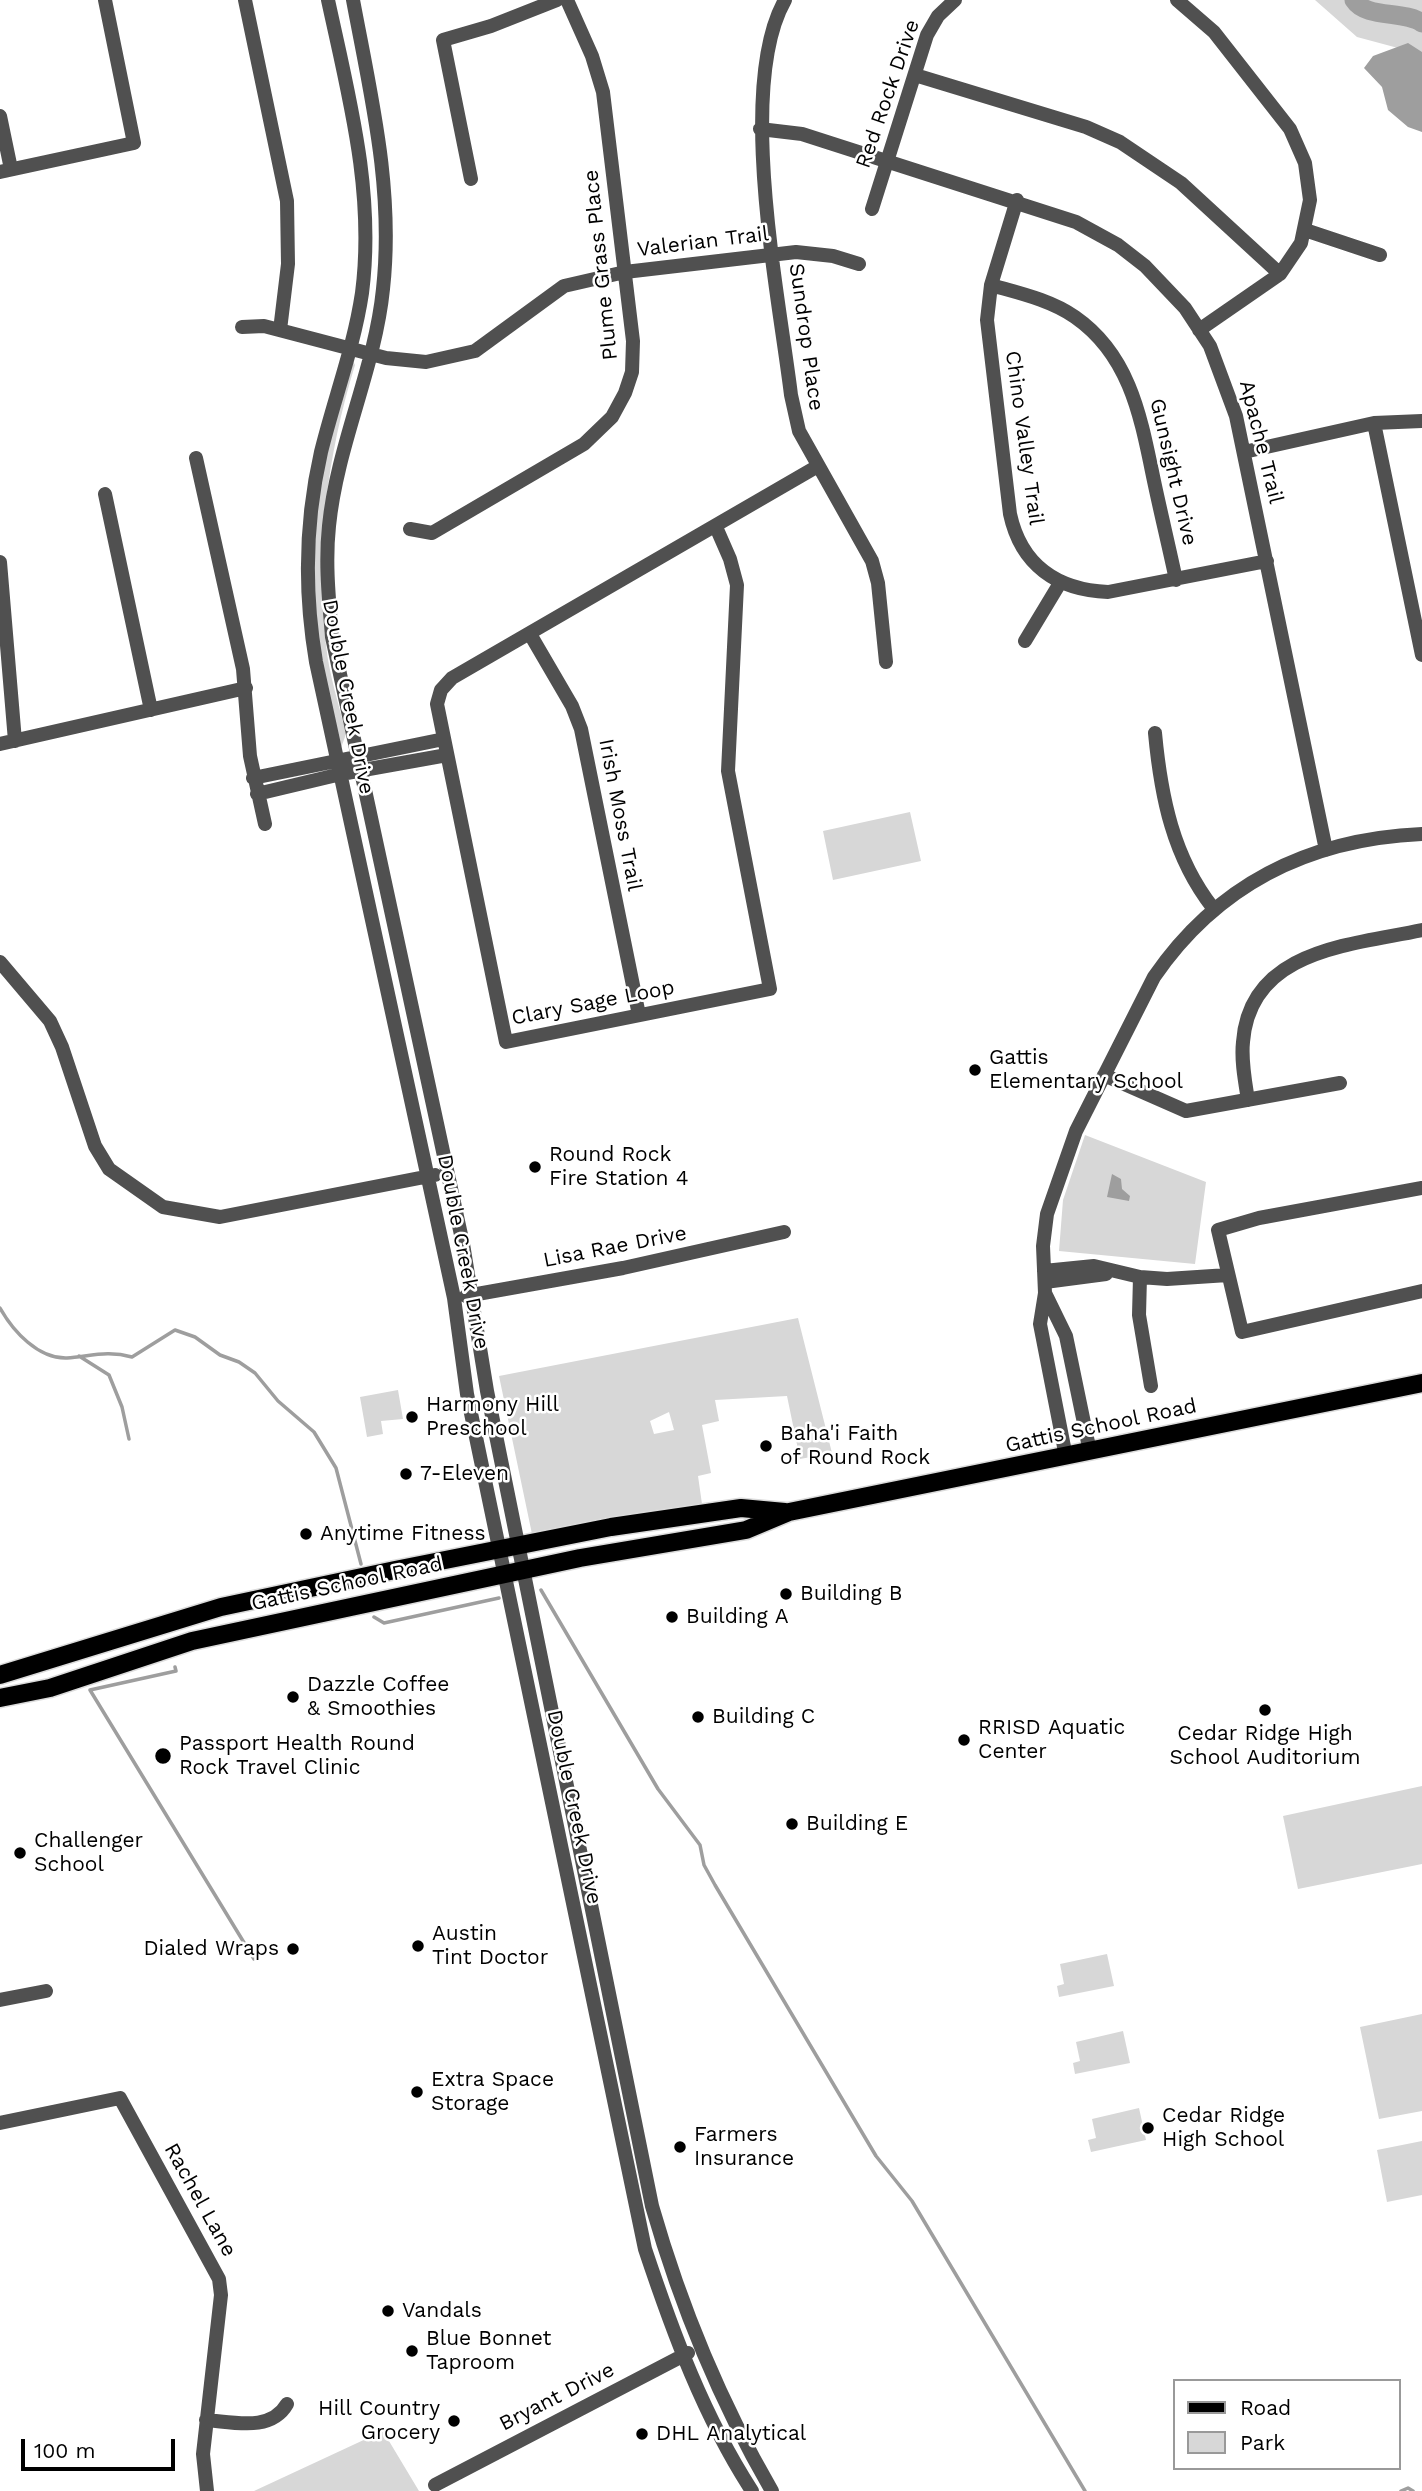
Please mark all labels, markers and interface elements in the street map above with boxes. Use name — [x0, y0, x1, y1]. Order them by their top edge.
street label: Red Rock Drive — [851, 16, 925, 172]
street label: Plume Grass Place — [578, 169, 624, 361]
street label: Valerian Trail — [636, 221, 770, 263]
street label: Sundrop Place — [783, 262, 829, 412]
street label: Chino Valley Trail — [999, 349, 1049, 527]
street label: Apache Trail — [1233, 378, 1289, 506]
street label: Gunsight Drive — [1144, 396, 1202, 548]
street label: Double Creek Drive — [317, 598, 379, 796]
street label: Irish Moss Trail — [593, 737, 647, 893]
street label: Clary Sage Loop — [509, 975, 677, 1031]
place label: Gattis Elementary School — [989, 1045, 1183, 1095]
marker: Gattis Elementary School — [967, 1062, 983, 1078]
place label: Round Rock Fire Station 4 — [549, 1142, 689, 1192]
street label: Double Creek Drive — [432, 1153, 494, 1351]
marker: Round Rock Fire Station 4 — [527, 1159, 543, 1175]
street label: Lisa Rae Drive — [541, 1221, 689, 1273]
place label: Harmony Hill Preschool — [426, 1392, 559, 1442]
street label: Gattis School Road — [1003, 1393, 1199, 1459]
marker: Harmony Hill Preschool — [404, 1409, 420, 1425]
place label: Baha'i Faith of Round Rock — [780, 1421, 930, 1471]
marker: Baha'i Faith of Round Rock — [758, 1438, 774, 1454]
place label: 7-Eleven — [420, 1461, 509, 1487]
marker: 7-Eleven — [398, 1466, 414, 1482]
place label: Anytime Fitness — [320, 1521, 486, 1547]
marker: Anytime Fitness — [298, 1526, 314, 1542]
street label: Gattis School Road — [249, 1551, 445, 1617]
place label: Building B — [800, 1581, 902, 1607]
marker: Building B — [778, 1586, 794, 1602]
place label: Building A — [686, 1604, 789, 1630]
marker: Building A — [664, 1609, 680, 1625]
place label: Dazzle Coffee & Smoothies — [307, 1672, 449, 1722]
marker: Dazzle Coffee & Smoothies — [285, 1689, 301, 1705]
marker: Cedar Ridge High School Auditorium — [1257, 1702, 1273, 1718]
place label: Building C — [712, 1704, 815, 1730]
street label: Double Creek Drive — [541, 1708, 607, 1906]
marker: Building C — [690, 1709, 706, 1725]
place label: RRISD Aquatic Center — [978, 1715, 1125, 1765]
place label: Cedar Ridge High School Auditorium — [1170, 1721, 1360, 1771]
place label: Passport Health Round Rock Travel Clinic — [179, 1731, 415, 1781]
marker: RRISD Aquatic Center — [956, 1732, 972, 1748]
marker: Passport Health Round Rock Travel Clinic — [153, 1746, 173, 1766]
place label: Building E — [806, 1811, 908, 1837]
marker: Building E — [784, 1816, 800, 1832]
place label: Challenger School — [34, 1828, 143, 1878]
marker: Challenger School — [12, 1845, 28, 1861]
place label: Austin Tint Doctor — [432, 1921, 548, 1971]
place label: Dialed Wraps — [144, 1936, 279, 1962]
marker: Austin Tint Doctor — [410, 1938, 426, 1954]
marker: Dialed Wraps — [285, 1941, 301, 1957]
place label: Extra Space Storage — [431, 2067, 554, 2117]
marker: Extra Space Storage — [409, 2084, 425, 2100]
place label: Cedar Ridge High School — [1162, 2103, 1285, 2153]
marker: Cedar Ridge High School — [1140, 2120, 1156, 2136]
place label: Farmers Insurance — [694, 2122, 794, 2172]
street label: Rachel Lane — [158, 2139, 242, 2261]
marker: Farmers Insurance — [672, 2139, 688, 2155]
place label: Vandals — [402, 2298, 482, 2324]
marker: Vandals — [380, 2303, 396, 2319]
place label: Blue Bonnet Taproom — [426, 2326, 551, 2376]
marker: Blue Bonnet Taproom — [404, 2343, 420, 2359]
street label: Bryant Drive — [495, 2357, 619, 2437]
legend — [1174, 2379, 1401, 2470]
text: Road — [1240, 2395, 1291, 2420]
place label: Hill Country Grocery — [318, 2396, 440, 2446]
marker: Hill Country Grocery — [446, 2413, 462, 2429]
place label: DHL Analytical — [656, 2421, 806, 2447]
scale bar — [24, 2424, 178, 2468]
marker: DHL Analytical — [634, 2426, 650, 2442]
text: Park — [1240, 2430, 1285, 2455]
text: 100 m — [34, 2438, 96, 2463]

